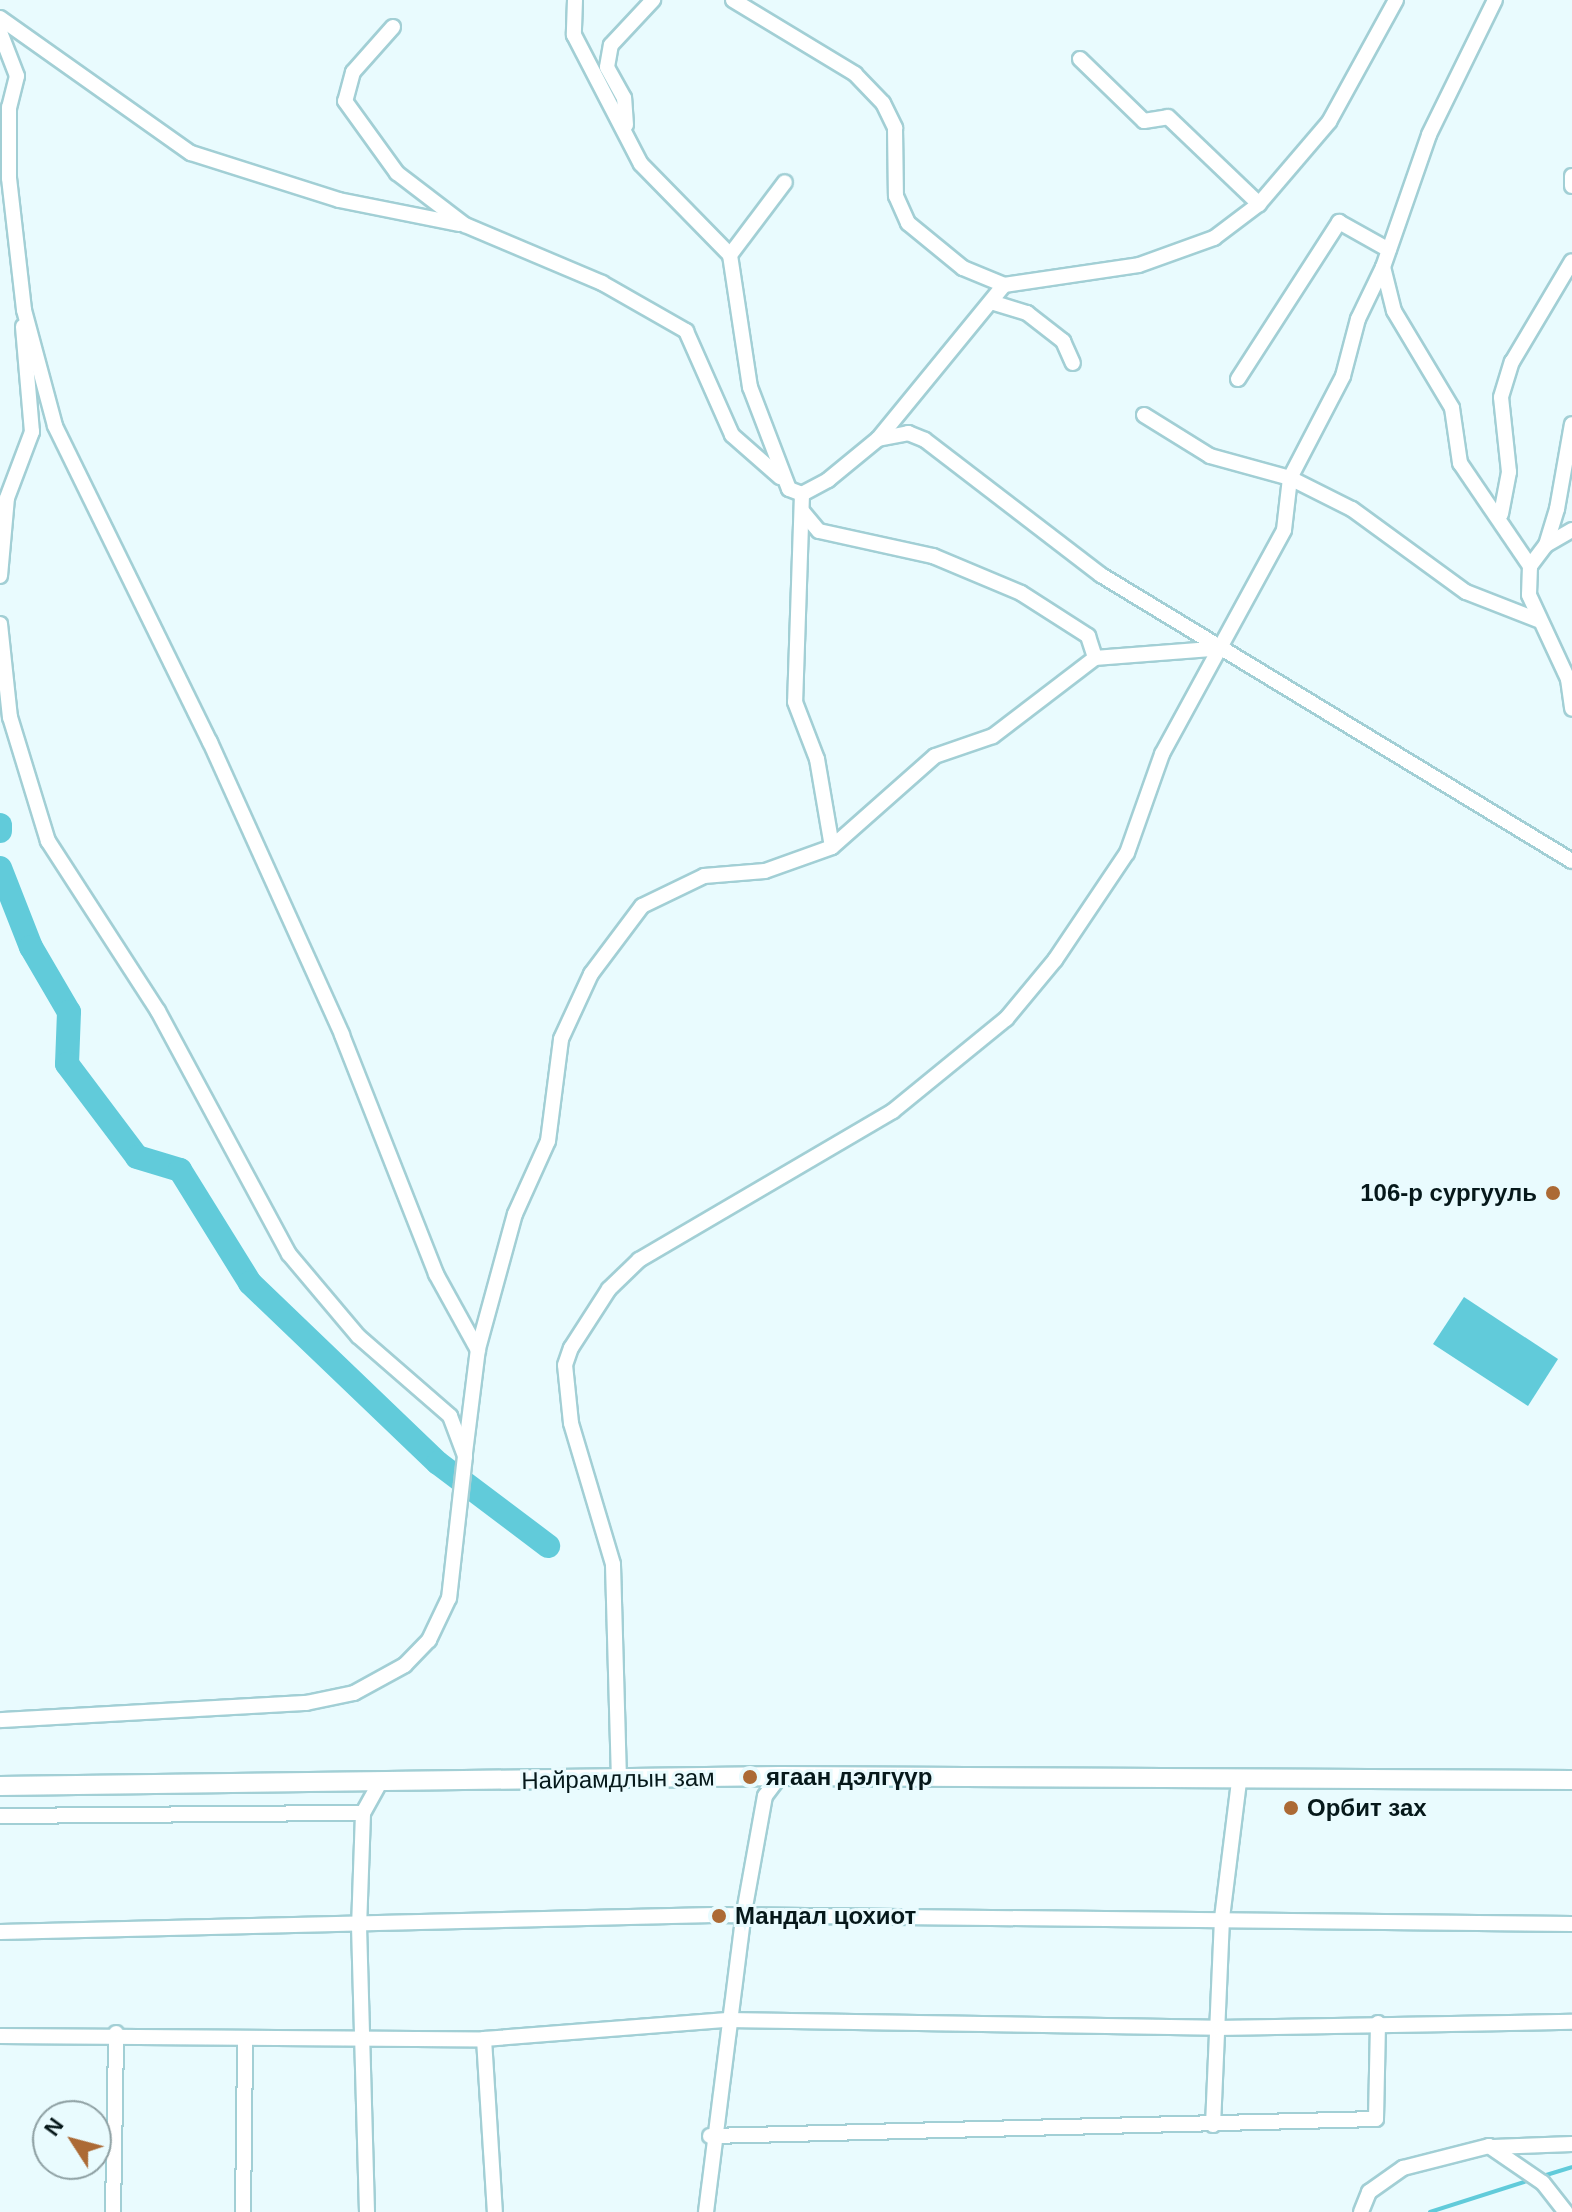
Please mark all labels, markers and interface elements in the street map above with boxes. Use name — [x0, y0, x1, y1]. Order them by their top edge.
place label: 106-р сургууль — [1360, 1179, 1537, 1207]
marker: 106-р сургууль — [1544, 1184, 1562, 1202]
street label: Найрамдлын зам — [521, 1763, 715, 1795]
place label: ягаан дэлгүүр — [766, 1763, 932, 1791]
marker: ягаан дэлгүүр — [741, 1768, 759, 1786]
place label: Орбит зах — [1307, 1794, 1427, 1822]
marker: Орбит зах — [1282, 1799, 1300, 1817]
place label: Мандал цохиот — [735, 1902, 916, 1930]
marker: Мандал цохиот — [710, 1907, 728, 1925]
north arrow — [32, 2100, 112, 2180]
text: N — [39, 2113, 69, 2141]

